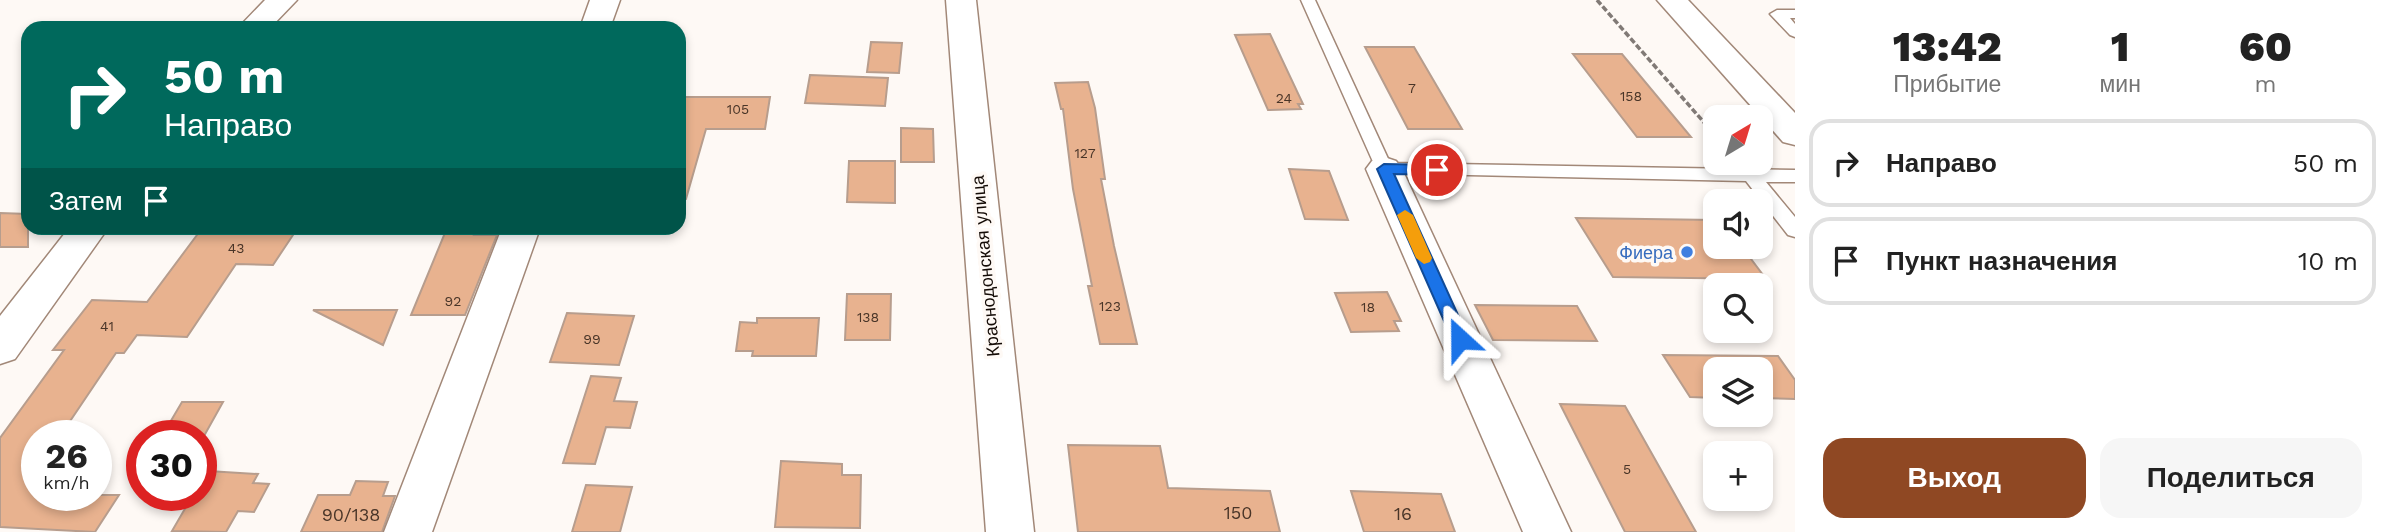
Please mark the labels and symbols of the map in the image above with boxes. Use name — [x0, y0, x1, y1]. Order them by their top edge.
house number: 7 — [1408, 80, 1416, 96]
house number: 158 — [1620, 88, 1642, 104]
house number: 24 — [1276, 90, 1292, 106]
house number: 105 — [727, 101, 749, 117]
north arrow — [1703, 105, 1773, 175]
pin — [1407, 140, 1467, 200]
house number: 127 — [1074, 145, 1096, 161]
street label: Краснодонская улица — [967, 173, 1003, 358]
house number: 43 — [228, 240, 244, 256]
place label: Фиера — [1619, 242, 1674, 263]
marker: Фиера — [1679, 244, 1695, 260]
house number: 92 — [445, 293, 461, 309]
house number: 123 — [1099, 298, 1121, 314]
house number: 18 — [1361, 299, 1375, 315]
position arrow — [1423, 302, 1497, 376]
house number: 138 — [857, 309, 879, 325]
house number: 41 — [100, 318, 114, 334]
house number: 99 — [583, 331, 601, 347]
speed limit sign: 30 — [126, 420, 217, 511]
house number: 5 — [1623, 461, 1631, 477]
house number: 150 — [1224, 502, 1252, 523]
house number: 16 — [1394, 503, 1412, 524]
house number: 90/138 — [322, 504, 380, 525]

